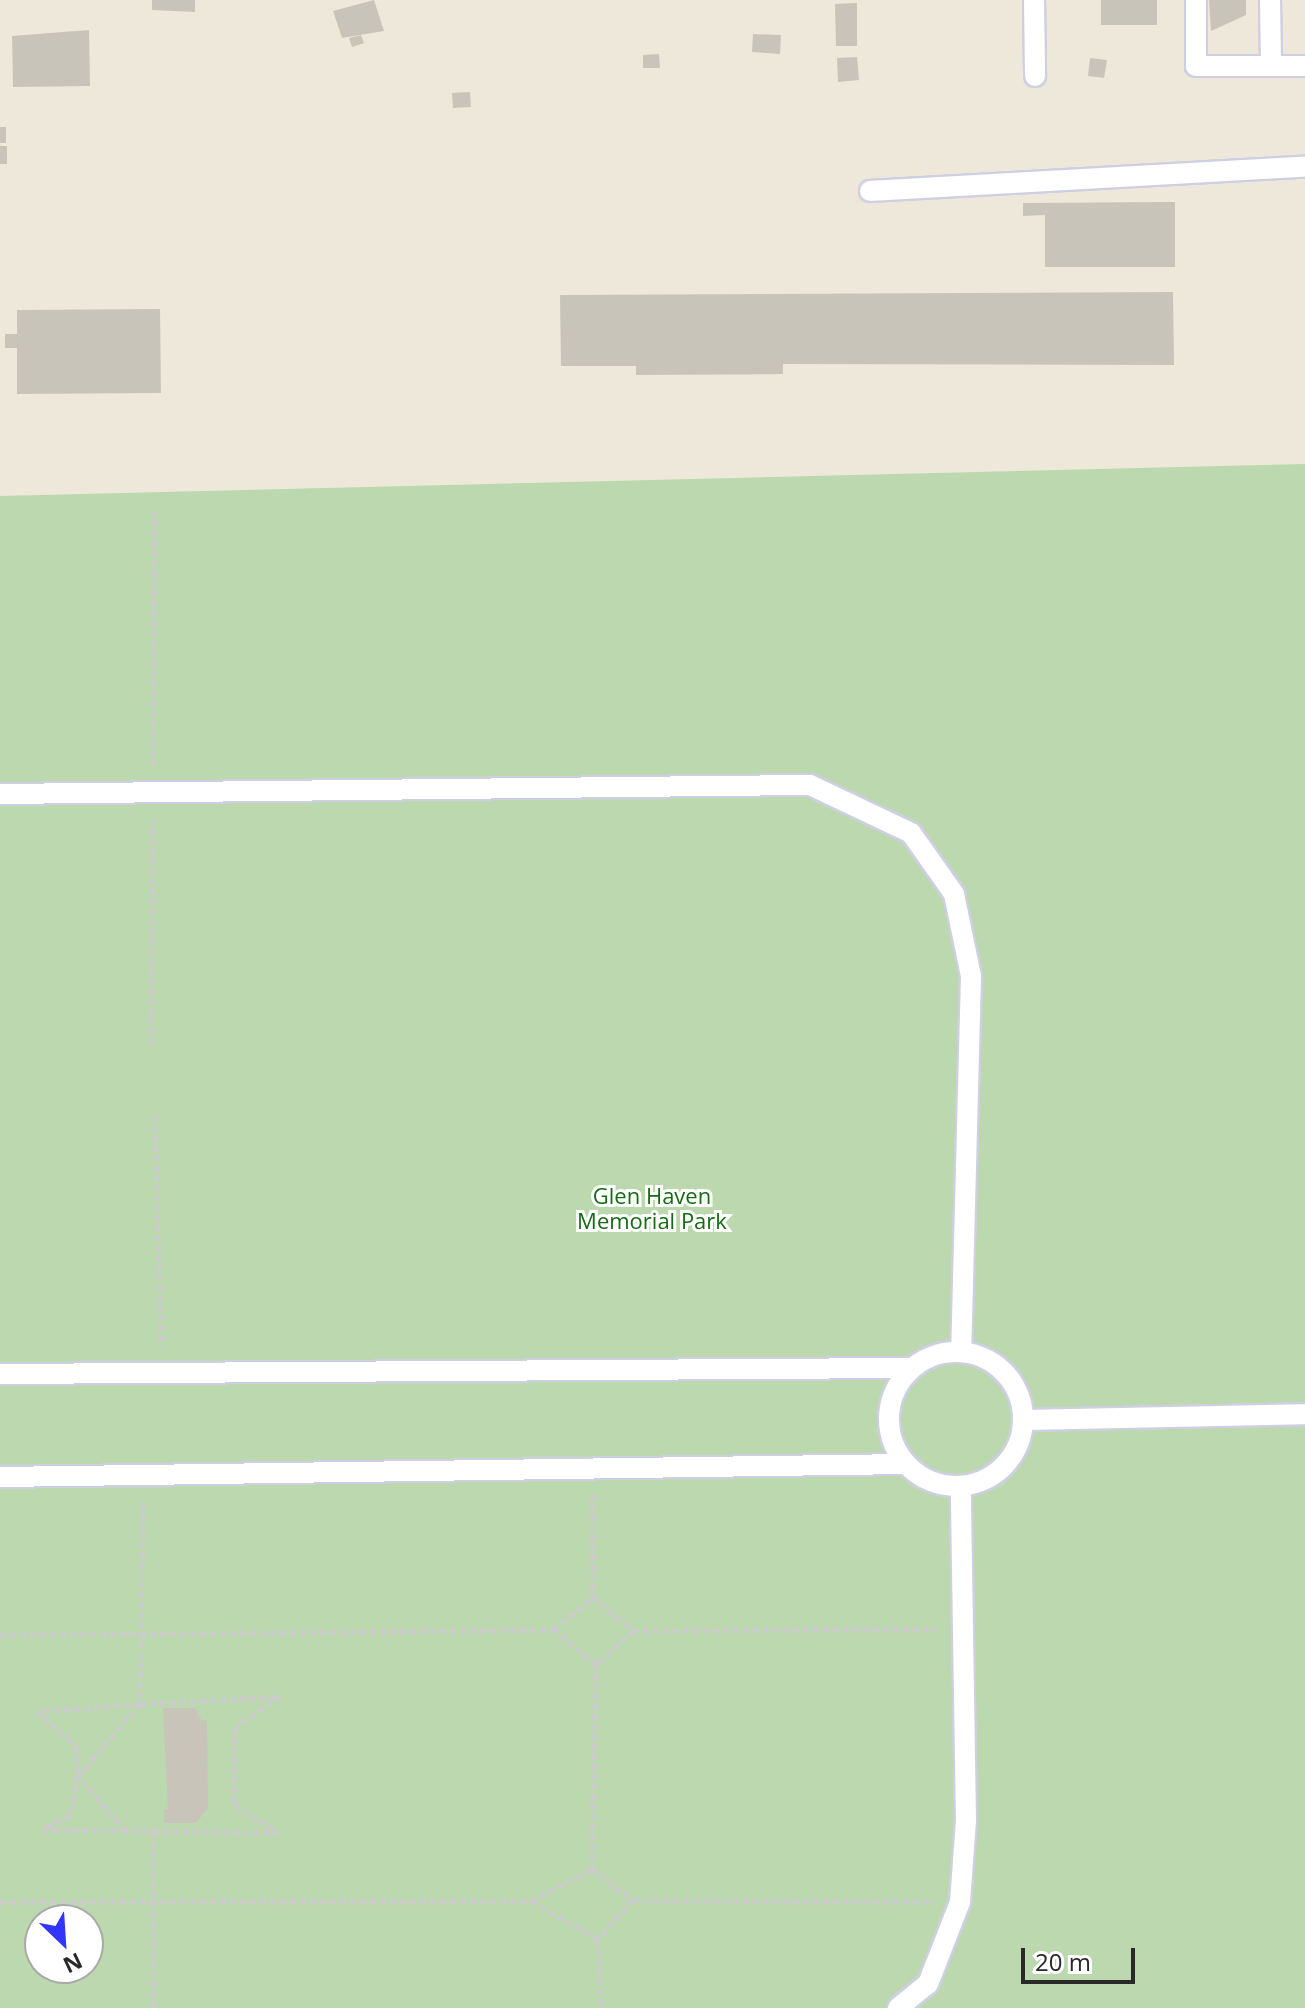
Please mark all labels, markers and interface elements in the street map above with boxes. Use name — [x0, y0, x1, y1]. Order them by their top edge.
park label: Glen Haven Memorial Park — [577, 1182, 727, 1234]
north arrow — [24, 1904, 104, 1984]
scale bar — [1025, 1932, 1139, 1982]
text: 20 m — [1035, 1945, 1091, 1978]
text: N — [59, 1947, 88, 1981]

